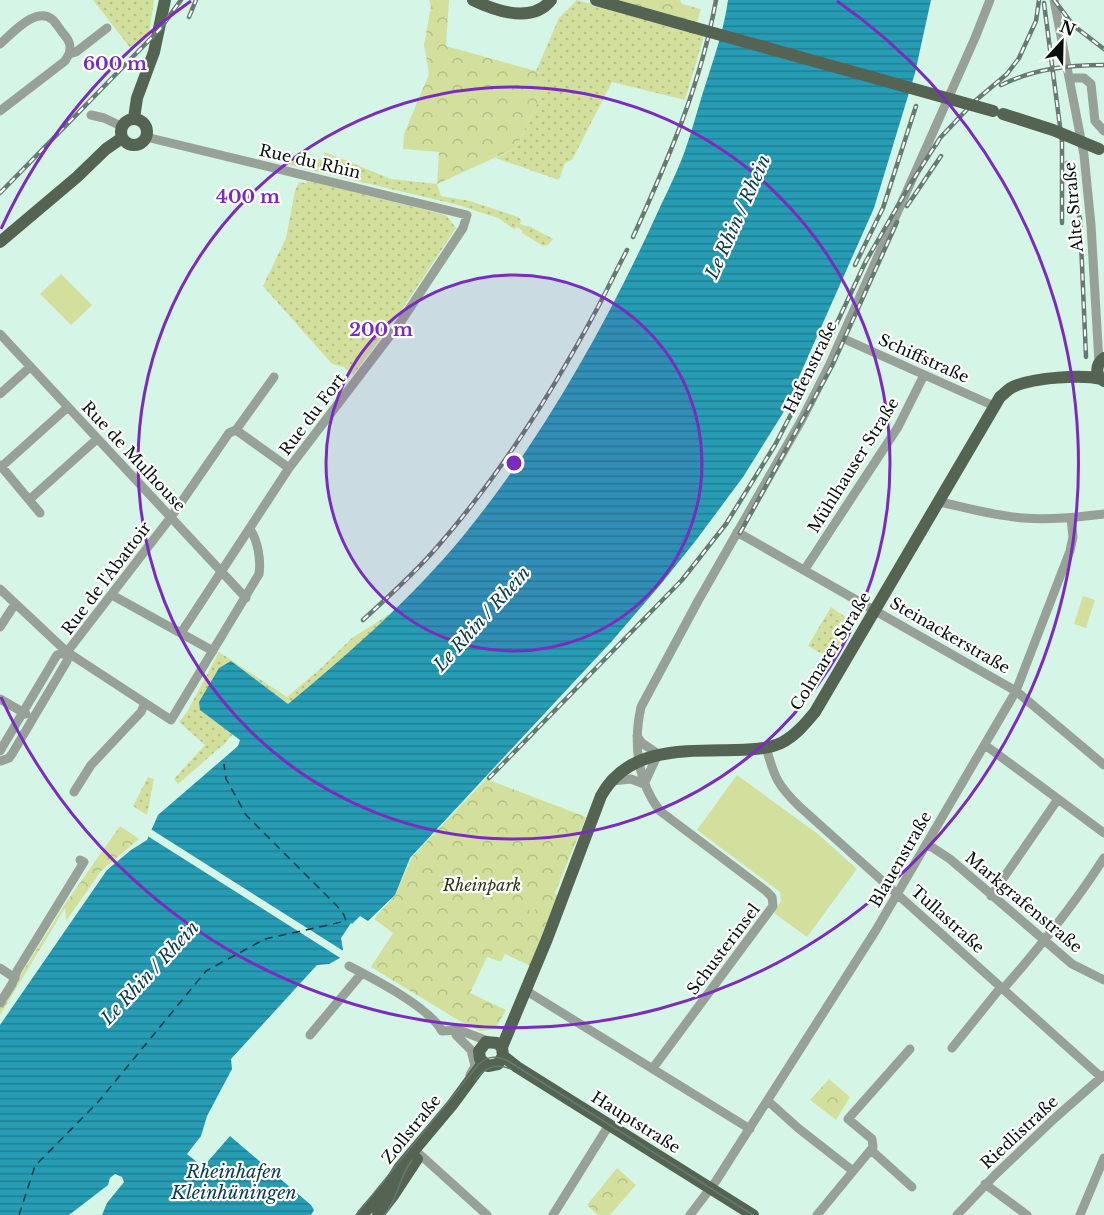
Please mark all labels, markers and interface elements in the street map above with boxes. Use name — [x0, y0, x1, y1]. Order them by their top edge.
north arrow — [1032, 12, 1092, 72]
text: N — [1057, 16, 1078, 40]
text: 600 m — [83, 53, 147, 75]
street label: Rue du Rhin — [257, 140, 363, 182]
water label: Le Rhin / Rhein — [700, 152, 775, 283]
street label: Alte Straße — [1059, 161, 1087, 254]
text: 400 m — [216, 186, 280, 208]
street label: Hafenstraße — [779, 318, 841, 416]
text: 200 m — [349, 319, 413, 341]
street label: Schiffstraße — [876, 329, 972, 387]
street label: Rue du Fort — [275, 369, 349, 459]
street label: Mühlhauser Straße — [803, 394, 903, 536]
street label: Rue de Mulhouse — [78, 397, 190, 515]
centre of rings — [504, 453, 524, 473]
street label: Rue de l'Abattoir — [57, 517, 155, 639]
water label: Le Rhin / Rhein — [429, 562, 535, 677]
street label: Colmarer Straße — [786, 588, 874, 714]
street label: Steinackerstraße — [886, 592, 1014, 678]
street label: Blauenstraße — [865, 808, 935, 910]
street label: Markgrafenstraße — [962, 847, 1086, 957]
park label: Rheinpark — [442, 875, 521, 895]
street label: Tullastraße — [907, 881, 989, 957]
street label: Schusterinsel — [682, 900, 764, 998]
water label: Le Rhin / Rhein — [96, 917, 204, 1030]
street label: Hauptstraße — [588, 1087, 684, 1157]
street label: Zollstraße — [377, 1090, 445, 1168]
street label: Riedlistraße — [976, 1091, 1062, 1173]
water label: Rheinhafen Kleinhüningen — [170, 1161, 297, 1204]

